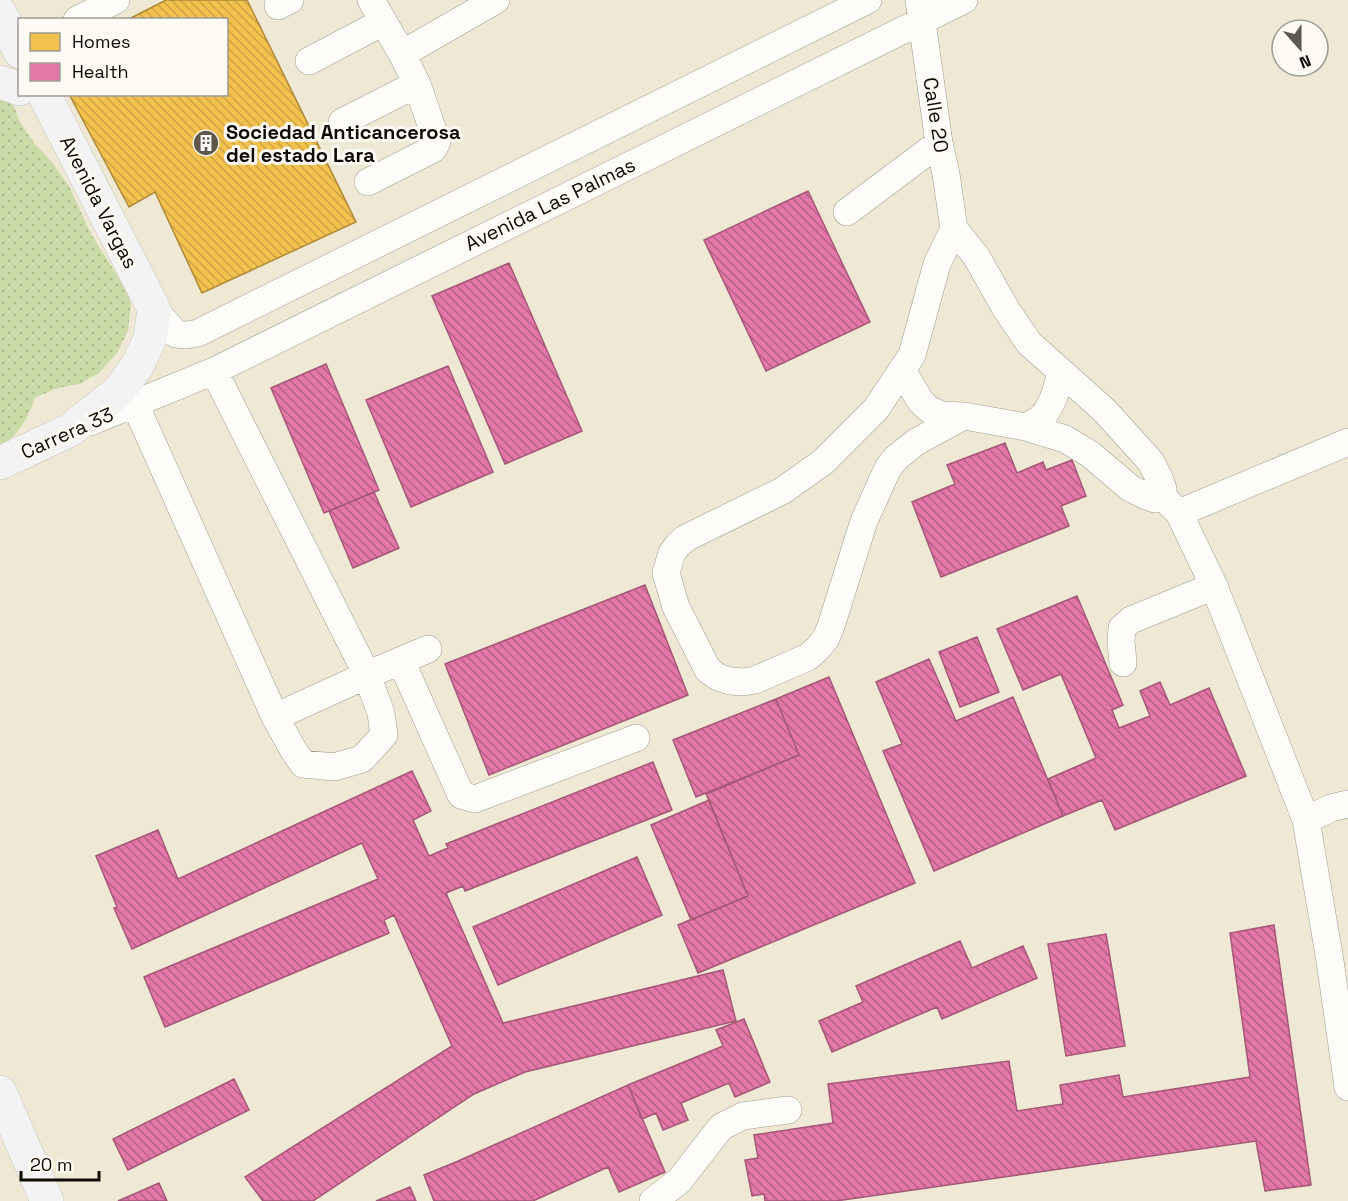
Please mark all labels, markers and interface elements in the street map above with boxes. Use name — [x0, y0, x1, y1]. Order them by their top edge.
legend — [18, 18, 228, 96]
north arrow — [1270, 18, 1330, 78]
text: Homes — [72, 30, 131, 53]
text: N — [1296, 50, 1314, 73]
text: Health — [72, 60, 129, 83]
street label: Calle 20 — [917, 75, 955, 155]
place label: Sociedad Anticancerosa del estado Lara — [226, 119, 461, 168]
building icon: Sociedad Anticancerosa del estado Lara — [191, 128, 221, 158]
street label: Avenida Vargas — [54, 131, 144, 273]
street label: Avenida Las Palmas — [460, 151, 640, 257]
street label: Carrera 33 — [17, 401, 117, 465]
scale bar — [21, 1144, 99, 1182]
text: 20 m — [30, 1153, 73, 1176]

